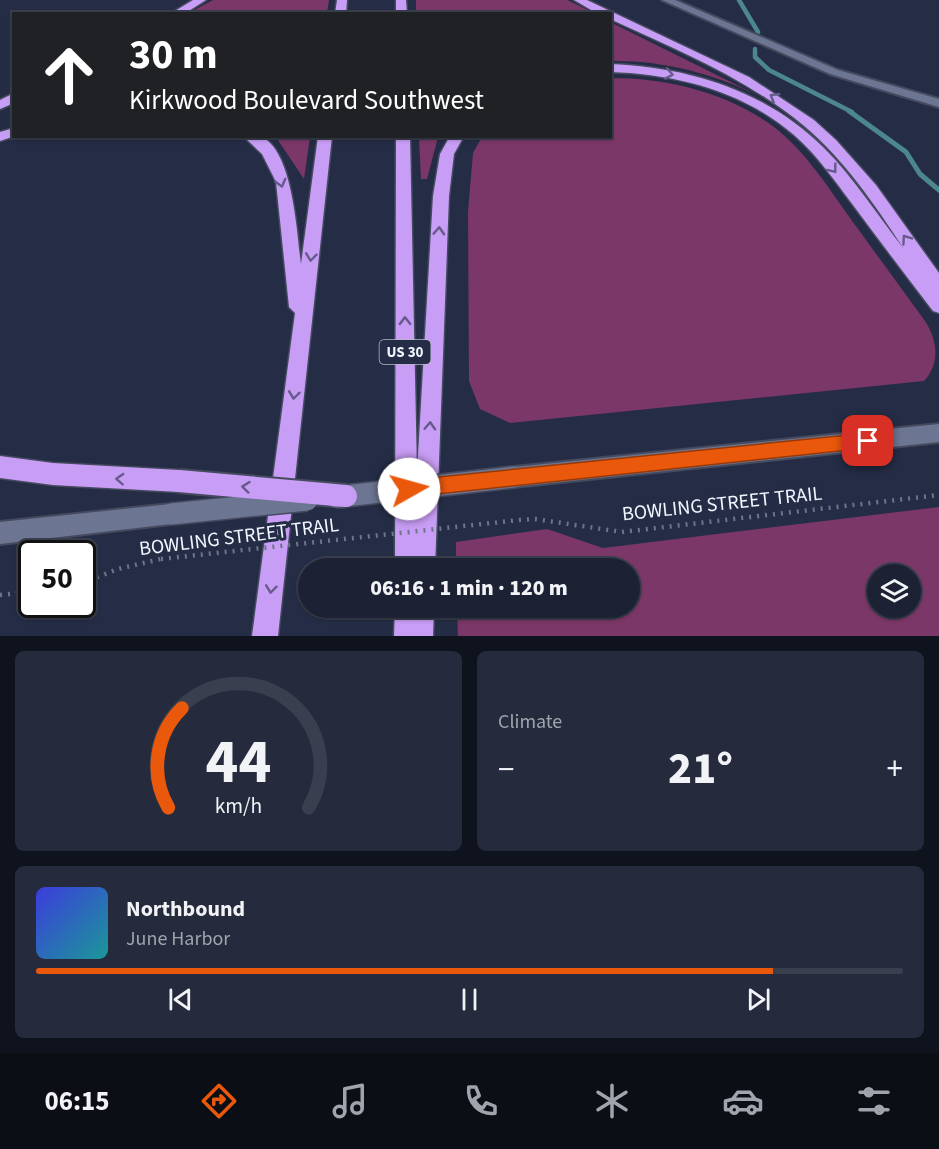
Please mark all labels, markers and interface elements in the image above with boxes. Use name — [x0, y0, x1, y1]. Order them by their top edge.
text: 30 m — [129, 25, 218, 85]
icon: ahead — [30, 36, 108, 114]
one-way arrow — [663, 67, 673, 80]
text: Kirkwood Boulevard Southwest — [129, 81, 484, 120]
one-way arrow — [770, 92, 780, 104]
one-way arrow — [826, 163, 837, 174]
one-way arrow — [274, 178, 287, 188]
one-way arrow — [432, 227, 445, 236]
one-way arrow — [902, 234, 913, 245]
one-way arrow — [305, 253, 317, 262]
one-way arrow — [399, 317, 411, 326]
road number: US 30 — [380, 340, 430, 364]
one-way arrow — [288, 390, 301, 400]
pin — [842, 415, 893, 466]
one-way arrow — [423, 422, 436, 431]
icon: arrive — [851, 424, 884, 457]
position arrow — [377, 457, 441, 521]
one-way arrow — [116, 473, 125, 486]
street label: BOWLING STREET TRAIL — [621, 480, 824, 528]
one-way arrow — [241, 481, 251, 494]
street label: BOWLING STREET TRAIL — [138, 511, 341, 563]
speed limit sign: 50 — [18, 540, 96, 618]
map controls — [867, 564, 921, 618]
button: layers — [867, 564, 921, 618]
text: 06:16 · 1 min · 120 m — [370, 572, 568, 604]
one-way arrow — [265, 584, 278, 593]
text: Climate — [498, 708, 562, 736]
text: 44 — [206, 718, 271, 807]
text: 21° — [668, 737, 733, 801]
text: − — [498, 746, 514, 793]
text: + — [887, 746, 903, 793]
text: km/h — [215, 791, 262, 822]
text: Northbound — [126, 893, 245, 925]
text: June Harbor — [126, 925, 230, 953]
icon: previous — [164, 983, 197, 1016]
icon: pause — [453, 983, 486, 1016]
icon: next — [742, 983, 775, 1016]
icon: directions — [198, 1080, 240, 1122]
icon: music — [329, 1080, 371, 1122]
icon: phone — [460, 1080, 502, 1122]
icon: climate — [591, 1080, 633, 1122]
icon: car — [722, 1080, 764, 1122]
icon: filters — [853, 1080, 895, 1122]
text: 06:15 — [44, 1082, 110, 1121]

